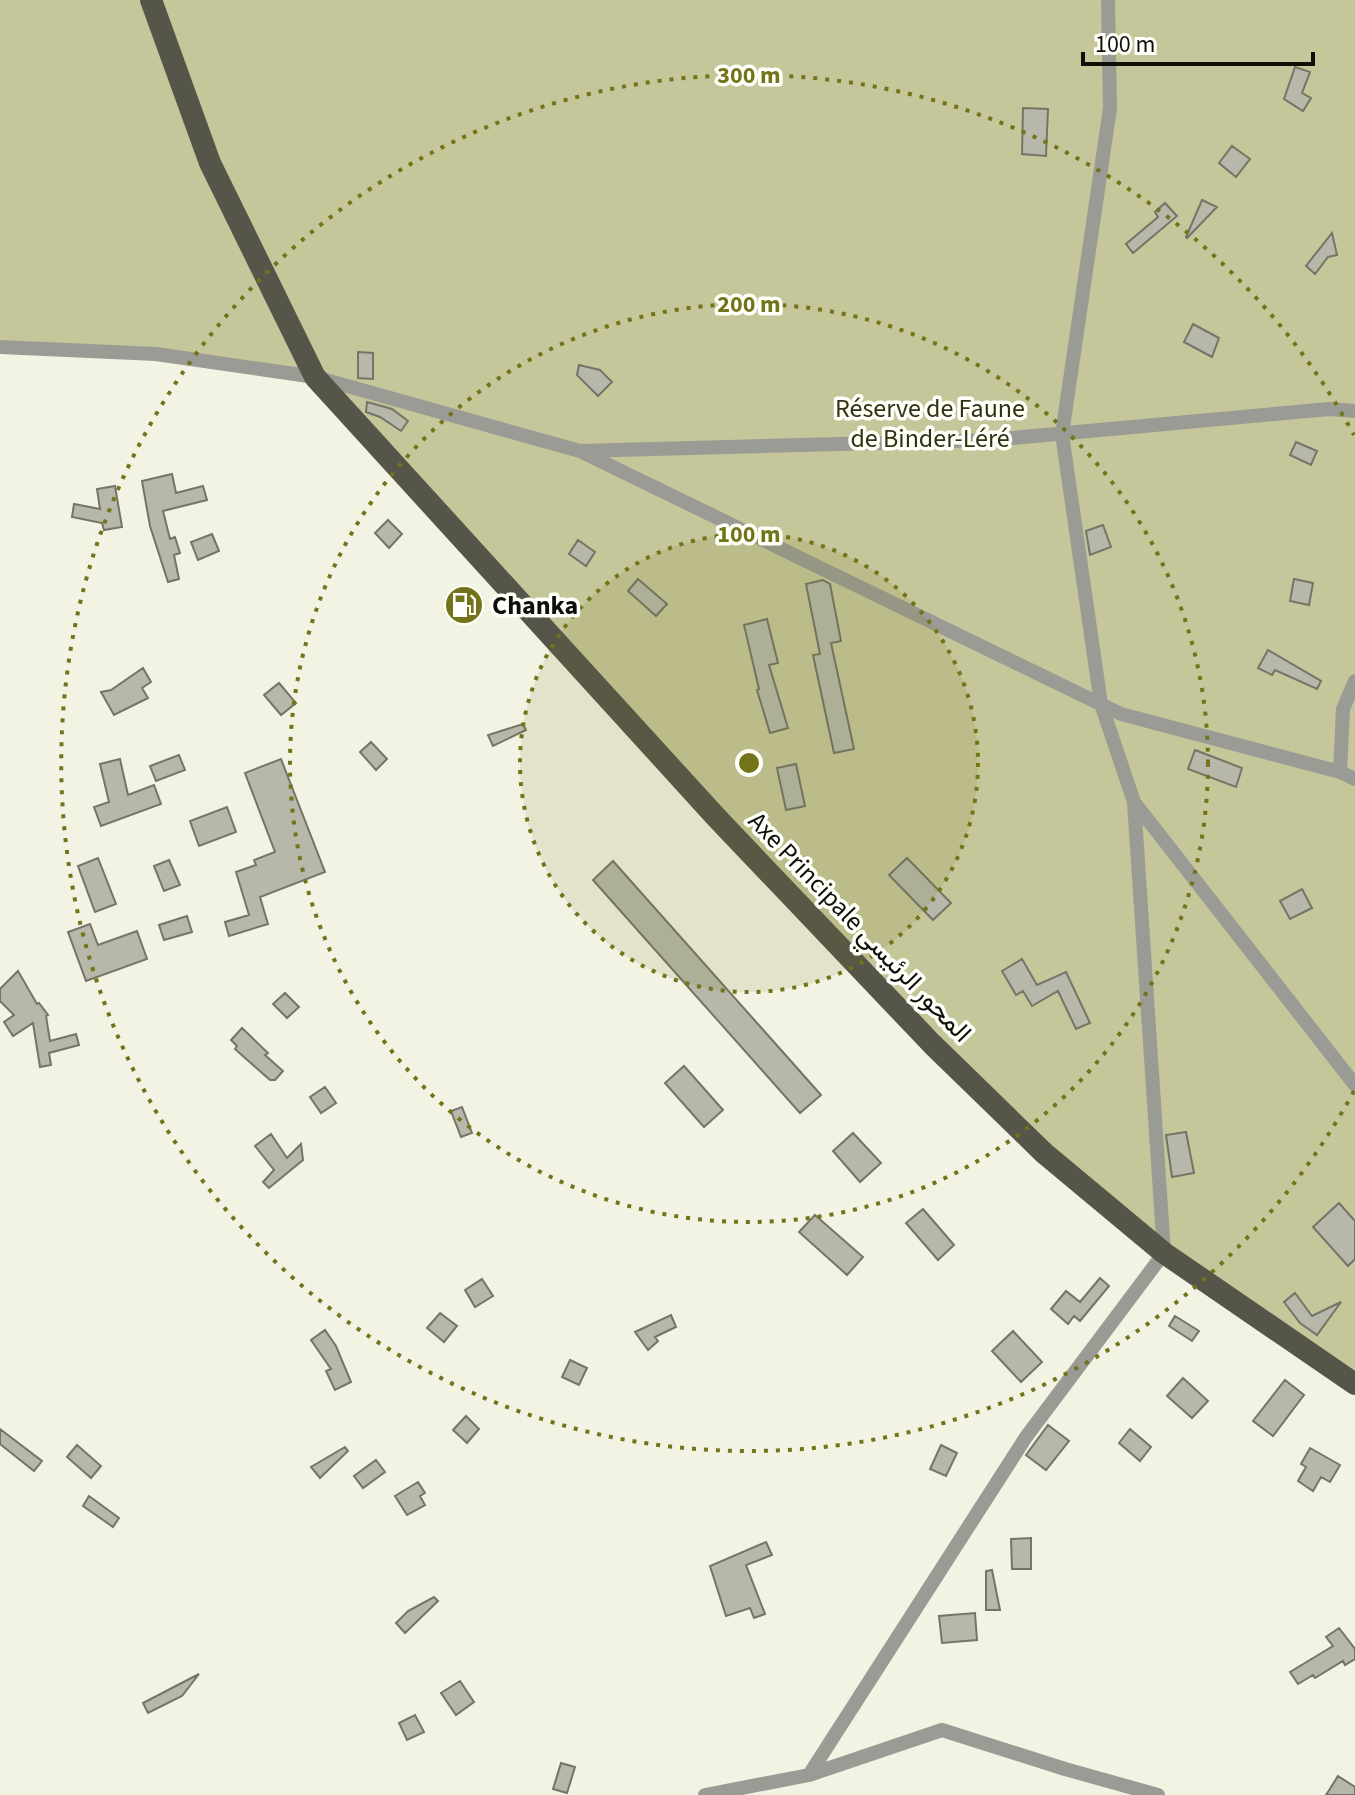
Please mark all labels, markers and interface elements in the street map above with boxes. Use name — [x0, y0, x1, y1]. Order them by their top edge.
scale bar — [1083, 16, 1313, 66]
text: 100 m — [1095, 27, 1155, 62]
text: 300 m — [717, 58, 781, 93]
text: 200 m — [717, 287, 781, 322]
park label: Réserve de Faune de Binder-Léré — [835, 390, 1025, 457]
text: 100 m — [717, 517, 781, 552]
fuel station icon: Chanka — [443, 584, 485, 626]
place label: Chanka — [492, 587, 578, 624]
centre of rings — [735, 749, 763, 777]
street label: Axe Principale المحور الرئيسي — [738, 804, 980, 1052]

